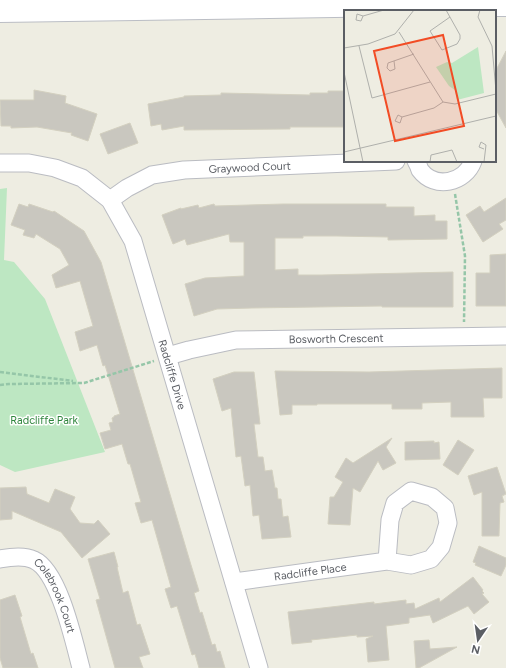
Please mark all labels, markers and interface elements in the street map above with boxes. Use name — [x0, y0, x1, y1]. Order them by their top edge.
inset map — [344, 10, 496, 162]
street label: Graywood Court — [208, 159, 291, 175]
street label: Bosworth Crescent — [289, 331, 384, 346]
street label: Radcliffe Drive — [156, 338, 189, 411]
park label: Radcliffe Park — [10, 414, 78, 427]
street label: Colebrook Court — [31, 555, 78, 634]
street label: Radcliffe Place — [273, 560, 347, 583]
north arrow — [458, 620, 498, 660]
text: N — [470, 642, 481, 657]

